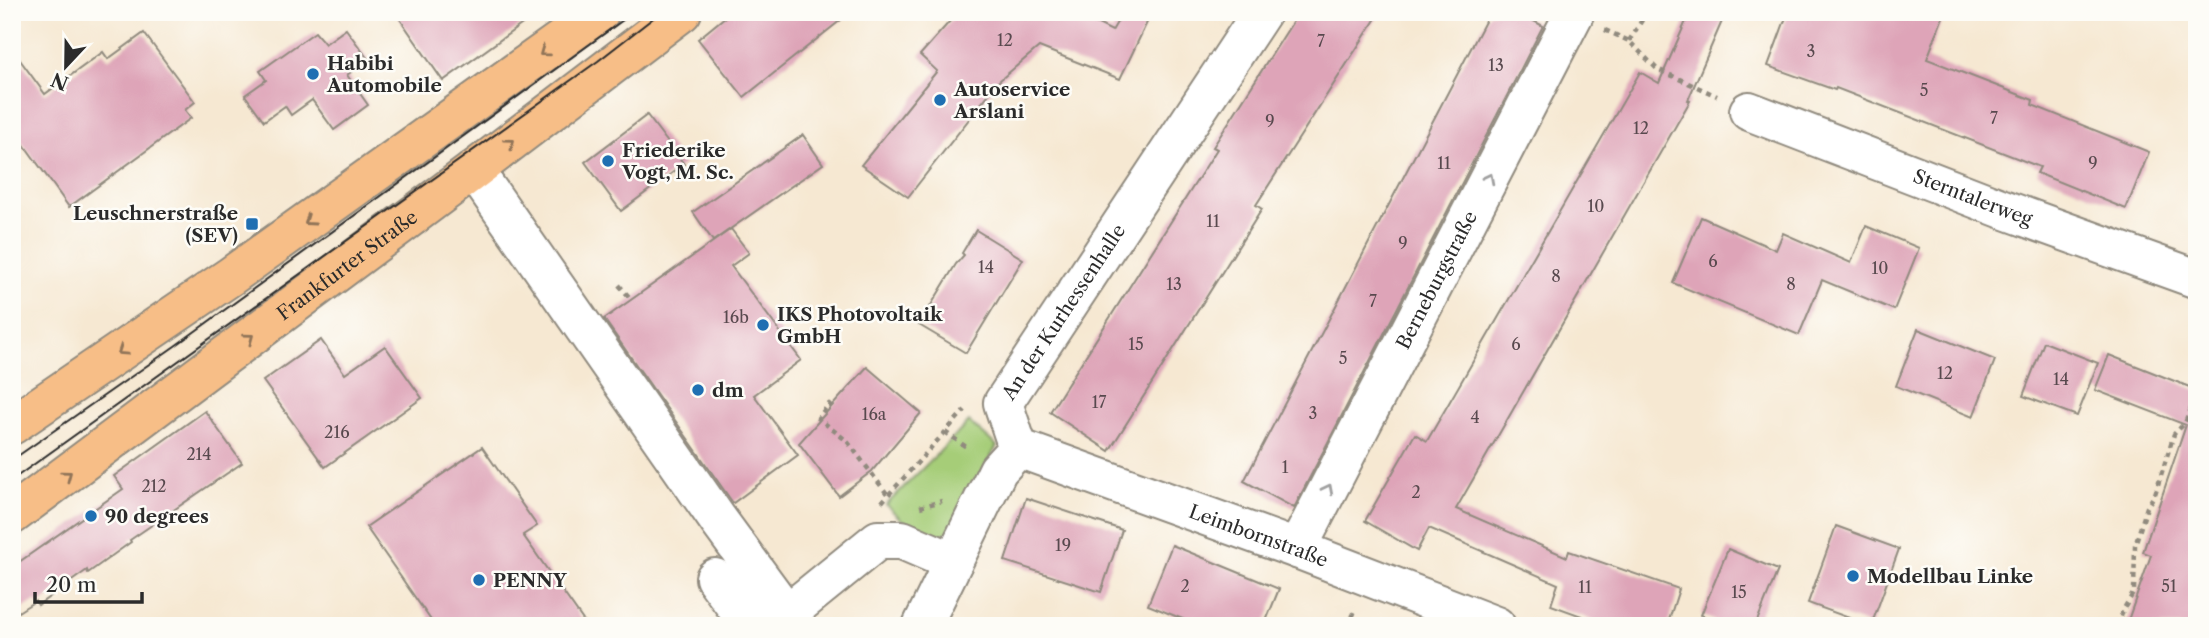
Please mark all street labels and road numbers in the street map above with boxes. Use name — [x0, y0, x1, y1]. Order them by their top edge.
street label: Sterntalerweg — [1910, 164, 2037, 231]
street label: Frankfurter Straße — [272, 205, 422, 325]
street label: Berneburgstraße — [1391, 207, 1482, 353]
street label: An der Kurhessenhalle — [996, 220, 1130, 405]
street label: Leimbornstraße — [1186, 499, 1331, 571]

